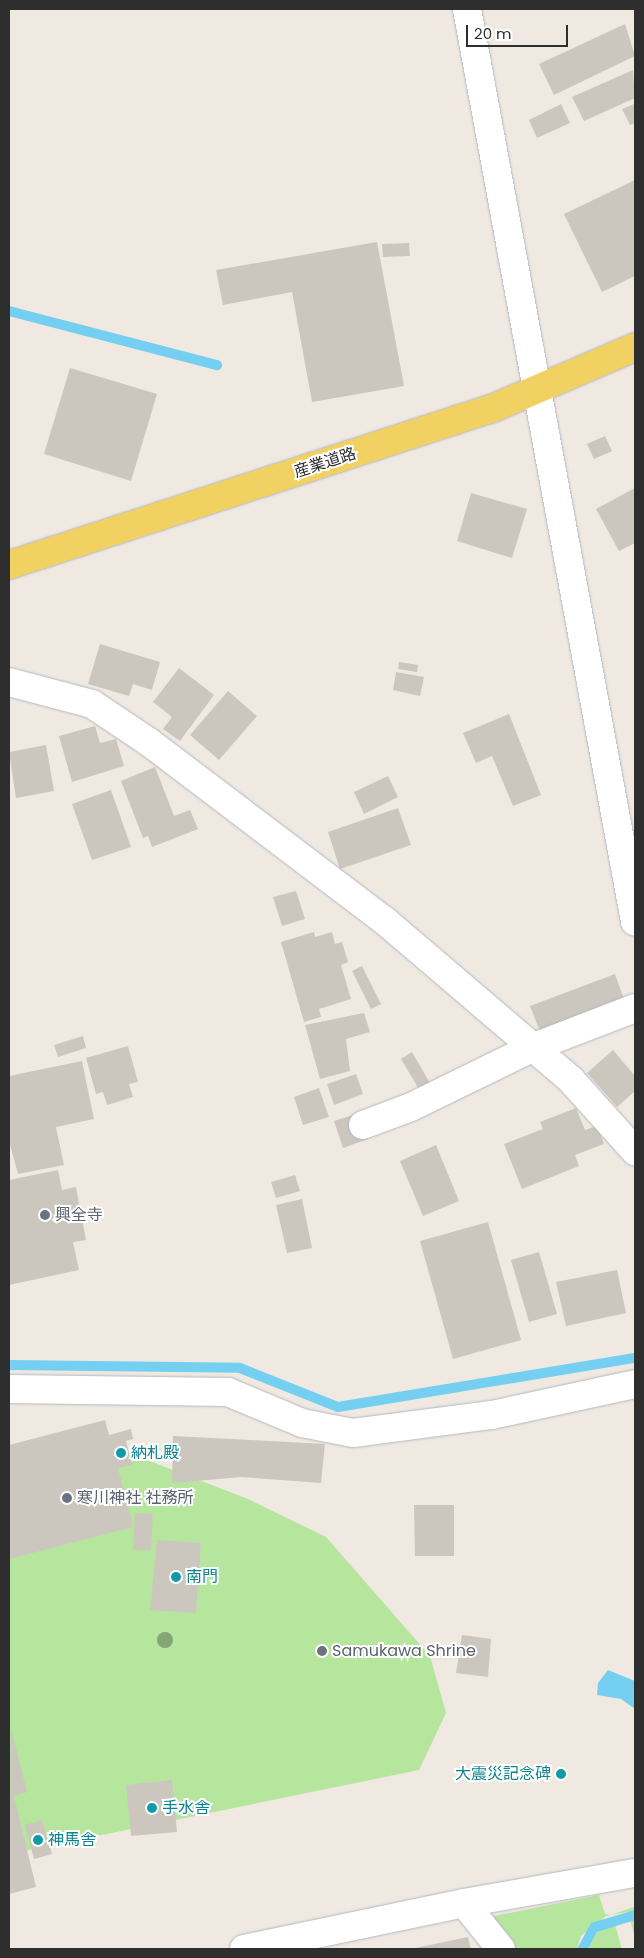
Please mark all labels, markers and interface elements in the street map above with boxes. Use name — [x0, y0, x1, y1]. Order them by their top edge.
scale bar — [469, 15, 572, 47]
text: 20 m — [474, 23, 512, 44]
street label: 産業道路 — [292, 444, 358, 482]
place label: 興全寺 — [55, 1205, 103, 1225]
marker: 興全寺 — [39, 1209, 51, 1221]
place label: 納札殿 — [131, 1443, 179, 1463]
marker: 納札殿 — [115, 1447, 127, 1459]
place label: 寒川神社 社務所 — [77, 1488, 193, 1508]
marker: 寒川神社 社務所 — [61, 1492, 73, 1504]
place label: 南門 — [186, 1567, 218, 1587]
marker: 南門 — [170, 1571, 182, 1583]
place label: Samukawa Shrine — [332, 1641, 476, 1661]
marker: Samukawa Shrine — [316, 1645, 328, 1657]
place label: 大震災記念碑 — [455, 1764, 551, 1784]
marker: 大震災記念碑 — [555, 1768, 567, 1780]
place label: 手水舎 — [162, 1798, 210, 1818]
marker: 手水舎 — [146, 1802, 158, 1814]
place label: 神馬舎 — [48, 1830, 96, 1850]
marker: 神馬舎 — [32, 1834, 44, 1846]

